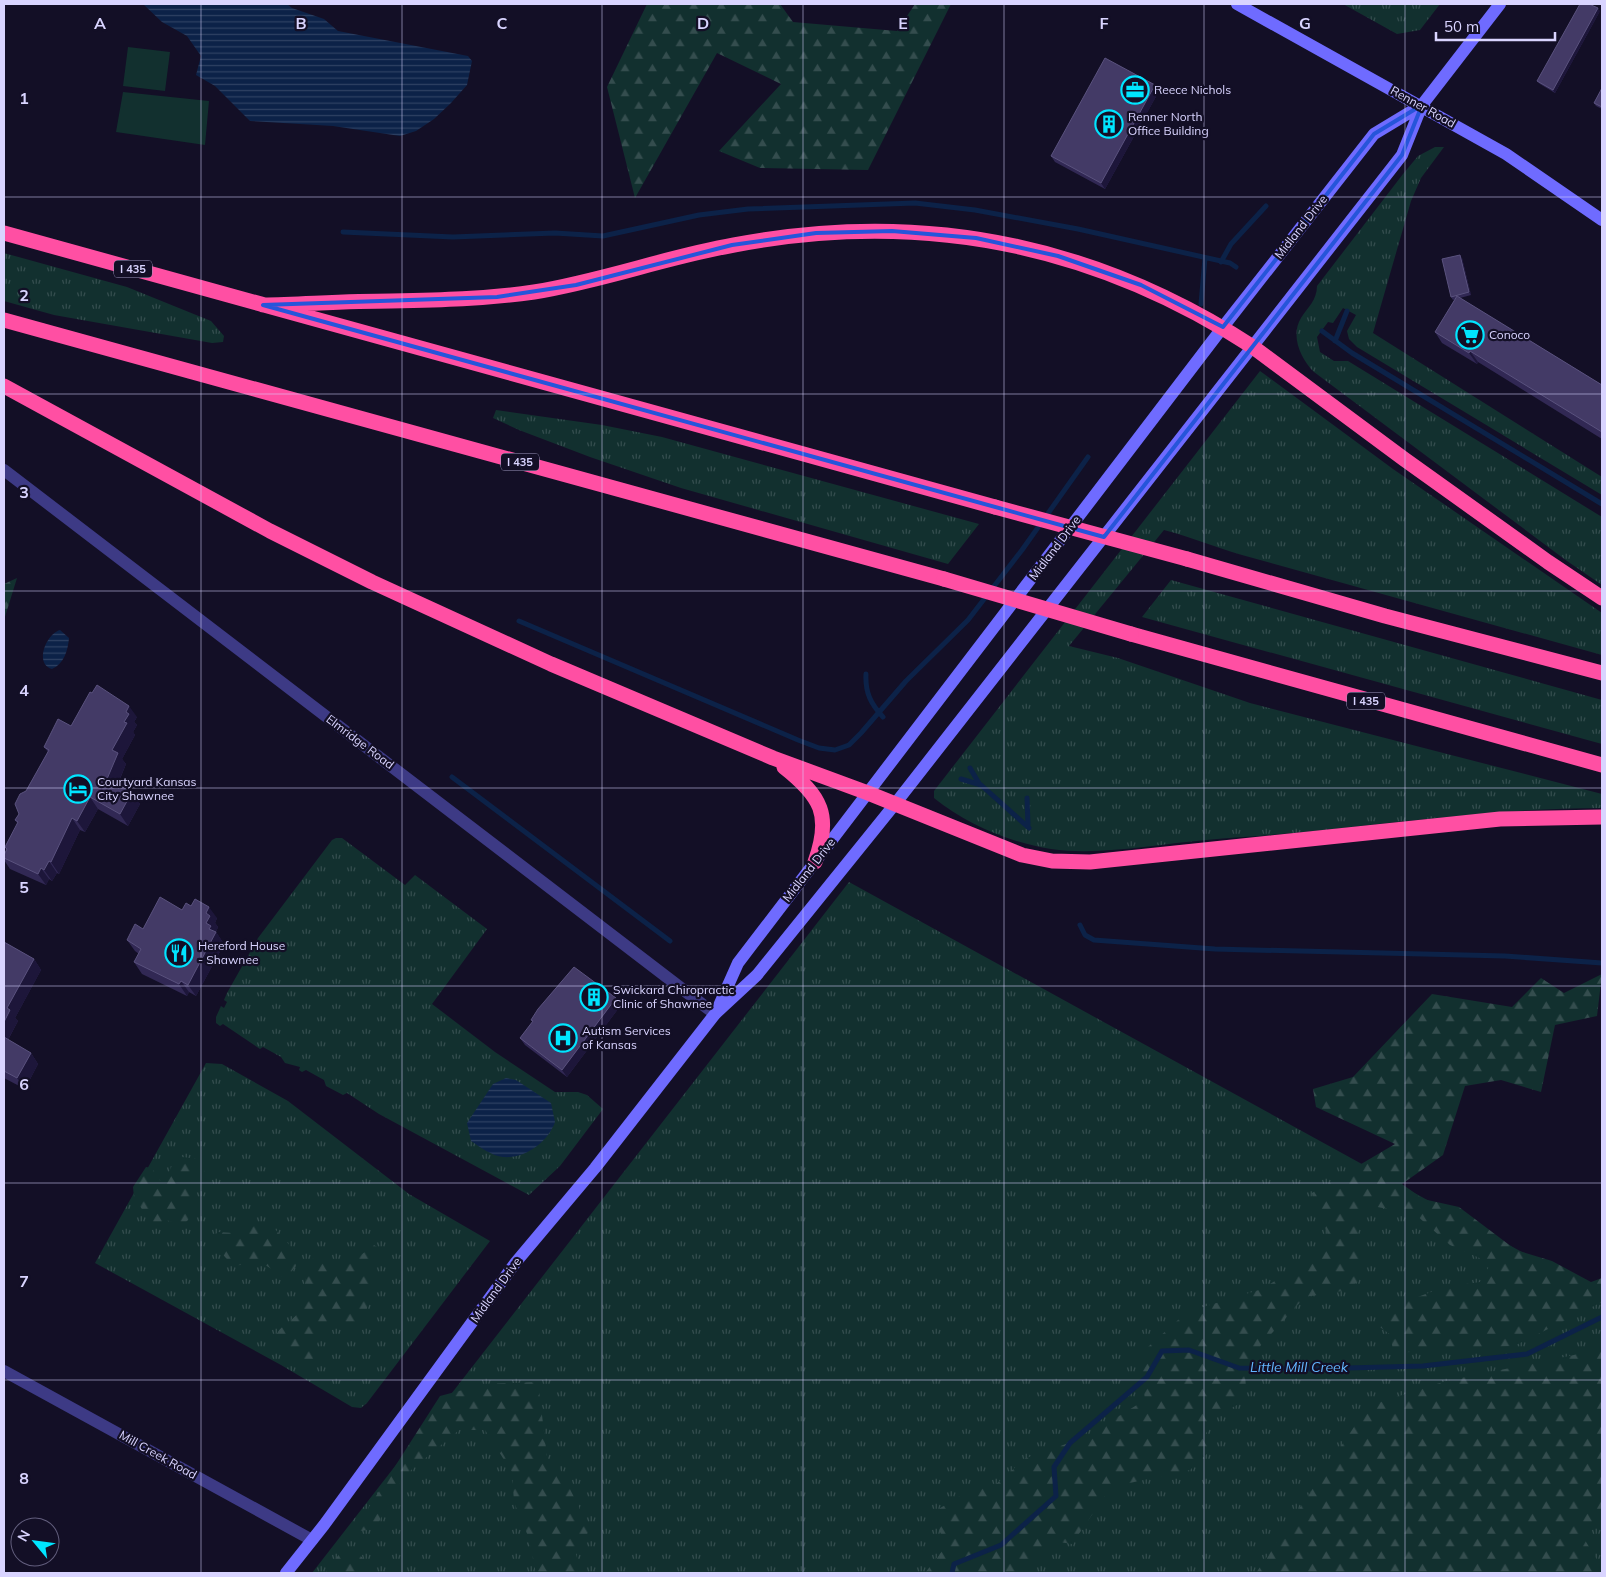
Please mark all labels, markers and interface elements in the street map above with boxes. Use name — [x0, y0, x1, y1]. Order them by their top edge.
scale bar — [1436, 10, 1555, 42]
text: A — [94, 13, 106, 33]
text: B — [295, 13, 307, 33]
text: C — [497, 13, 508, 33]
text: D — [697, 13, 709, 33]
text: E — [898, 13, 908, 33]
text: F — [1099, 13, 1109, 33]
text: G — [1299, 13, 1311, 33]
text: 50 m — [1444, 17, 1479, 36]
office icon: Reece Nichols — [1120, 75, 1150, 105]
place label: Reece Nichols — [1154, 82, 1231, 97]
street label: Renner Road — [1388, 83, 1458, 131]
text: 1 — [19, 88, 29, 108]
building icon: Renner North Office Building — [1094, 109, 1124, 139]
place label: Renner North Office Building — [1128, 109, 1209, 138]
street label: Midland Drive — [1271, 192, 1330, 262]
road number: I 435 — [114, 260, 152, 278]
text: 2 — [19, 285, 29, 305]
supermarket icon: Conoco — [1455, 320, 1485, 350]
place label: Conoco — [1489, 327, 1530, 342]
road number: I 435 — [501, 454, 539, 471]
text: 3 — [19, 482, 29, 502]
street label: Midland Drive — [1026, 513, 1084, 583]
text: 4 — [19, 680, 29, 700]
road number: I 435 — [1347, 692, 1385, 709]
street label: Elmridge Road — [323, 711, 397, 772]
hotel icon: Courtyard Kansas City Shawnee — [63, 774, 93, 804]
place label: Courtyard Kansas City Shawnee — [97, 774, 197, 803]
street label: Midland Drive — [779, 835, 838, 905]
text: 5 — [19, 877, 29, 897]
restaurant icon: Hereford House - Shawnee — [164, 938, 194, 968]
place label: Hereford House - Shawnee — [198, 938, 285, 967]
building icon: Swickard Chiropractic Clinic of Shawnee — [579, 982, 609, 1012]
place label: Swickard Chiropractic Clinic of Shawnee — [613, 982, 734, 1011]
hospital icon: Autism Services of Kansas — [548, 1023, 578, 1053]
place label: Autism Services of Kansas — [582, 1023, 671, 1052]
text: 6 — [19, 1074, 29, 1094]
street label: Midland Drive — [467, 1254, 524, 1325]
text: 7 — [19, 1271, 29, 1291]
water label: Little Mill Creek — [1250, 1358, 1349, 1376]
street label: Mill Creek Road — [117, 1427, 200, 1482]
text: 8 — [19, 1468, 29, 1488]
north arrow — [10, 1517, 60, 1567]
text: N — [13, 1527, 34, 1545]

